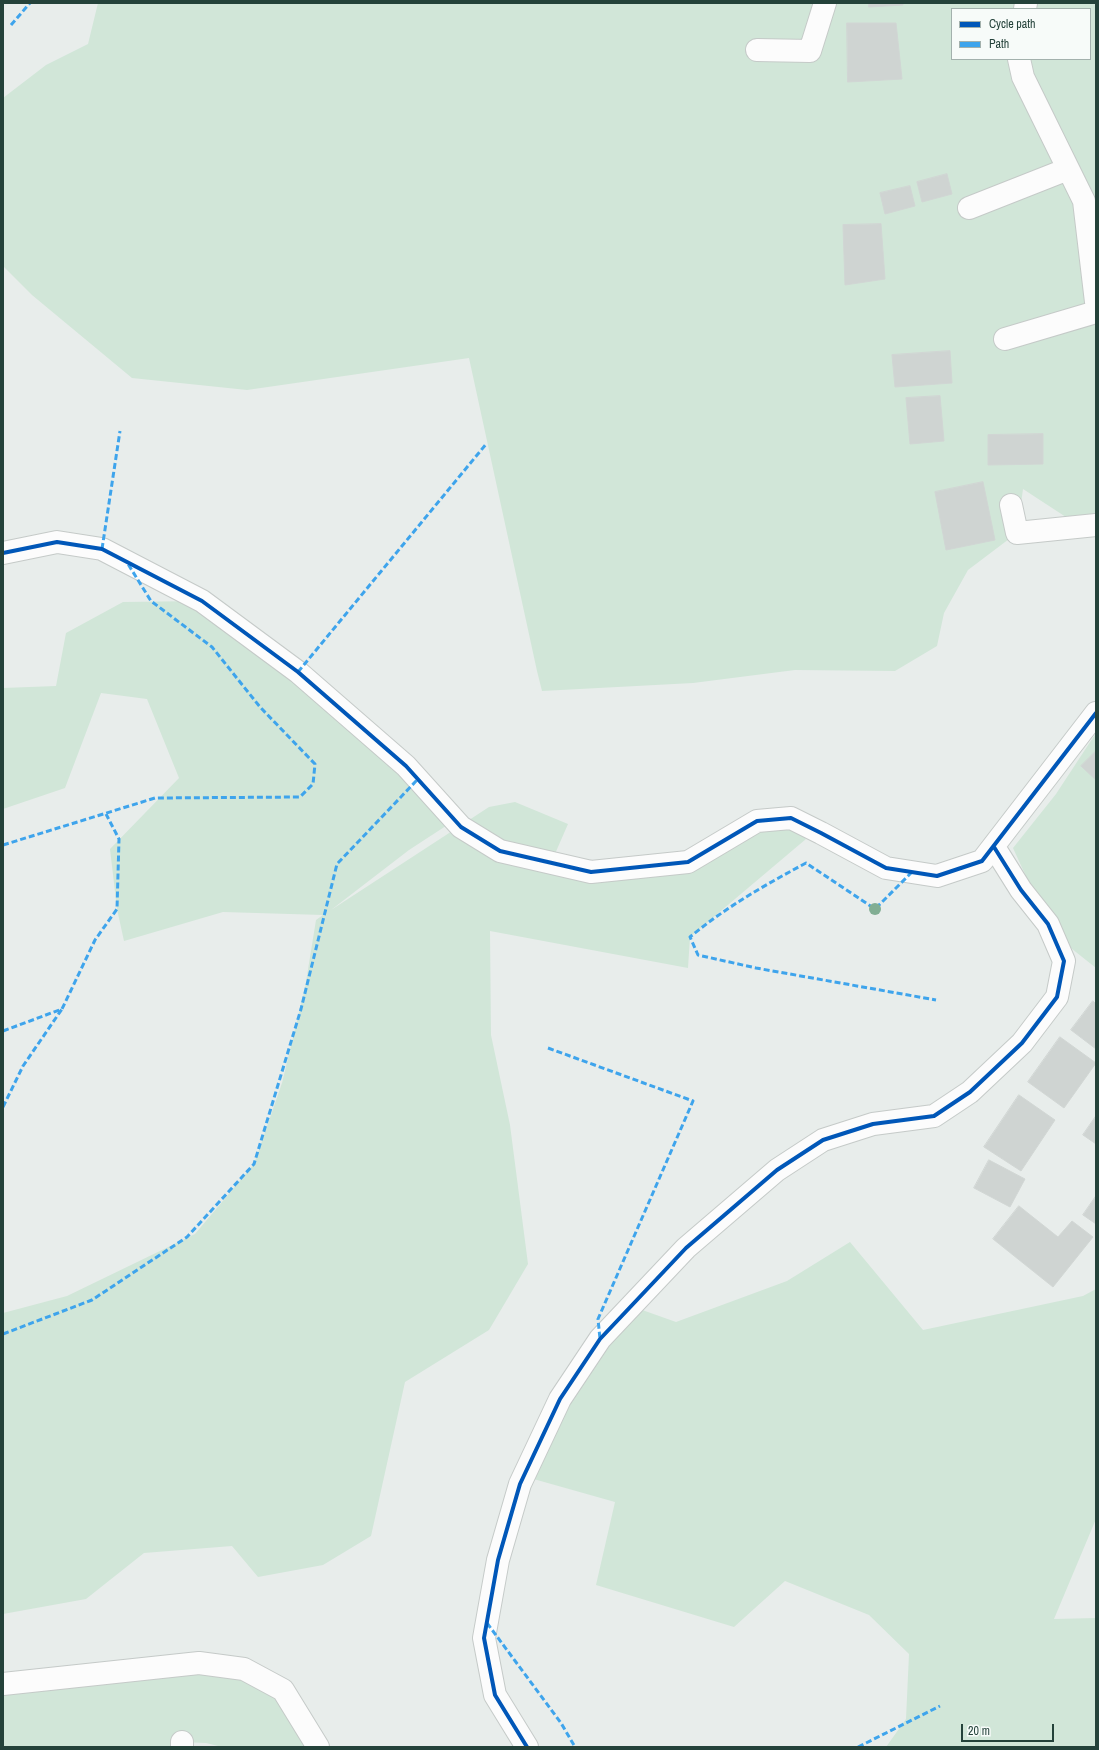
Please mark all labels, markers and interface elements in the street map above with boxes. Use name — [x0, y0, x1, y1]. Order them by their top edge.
legend — [951, 8, 1091, 60]
text: Cycle path — [989, 16, 1036, 32]
text: Path — [989, 36, 1009, 52]
scale bar — [963, 1716, 1056, 1742]
text: 20 m — [968, 1723, 990, 1739]

